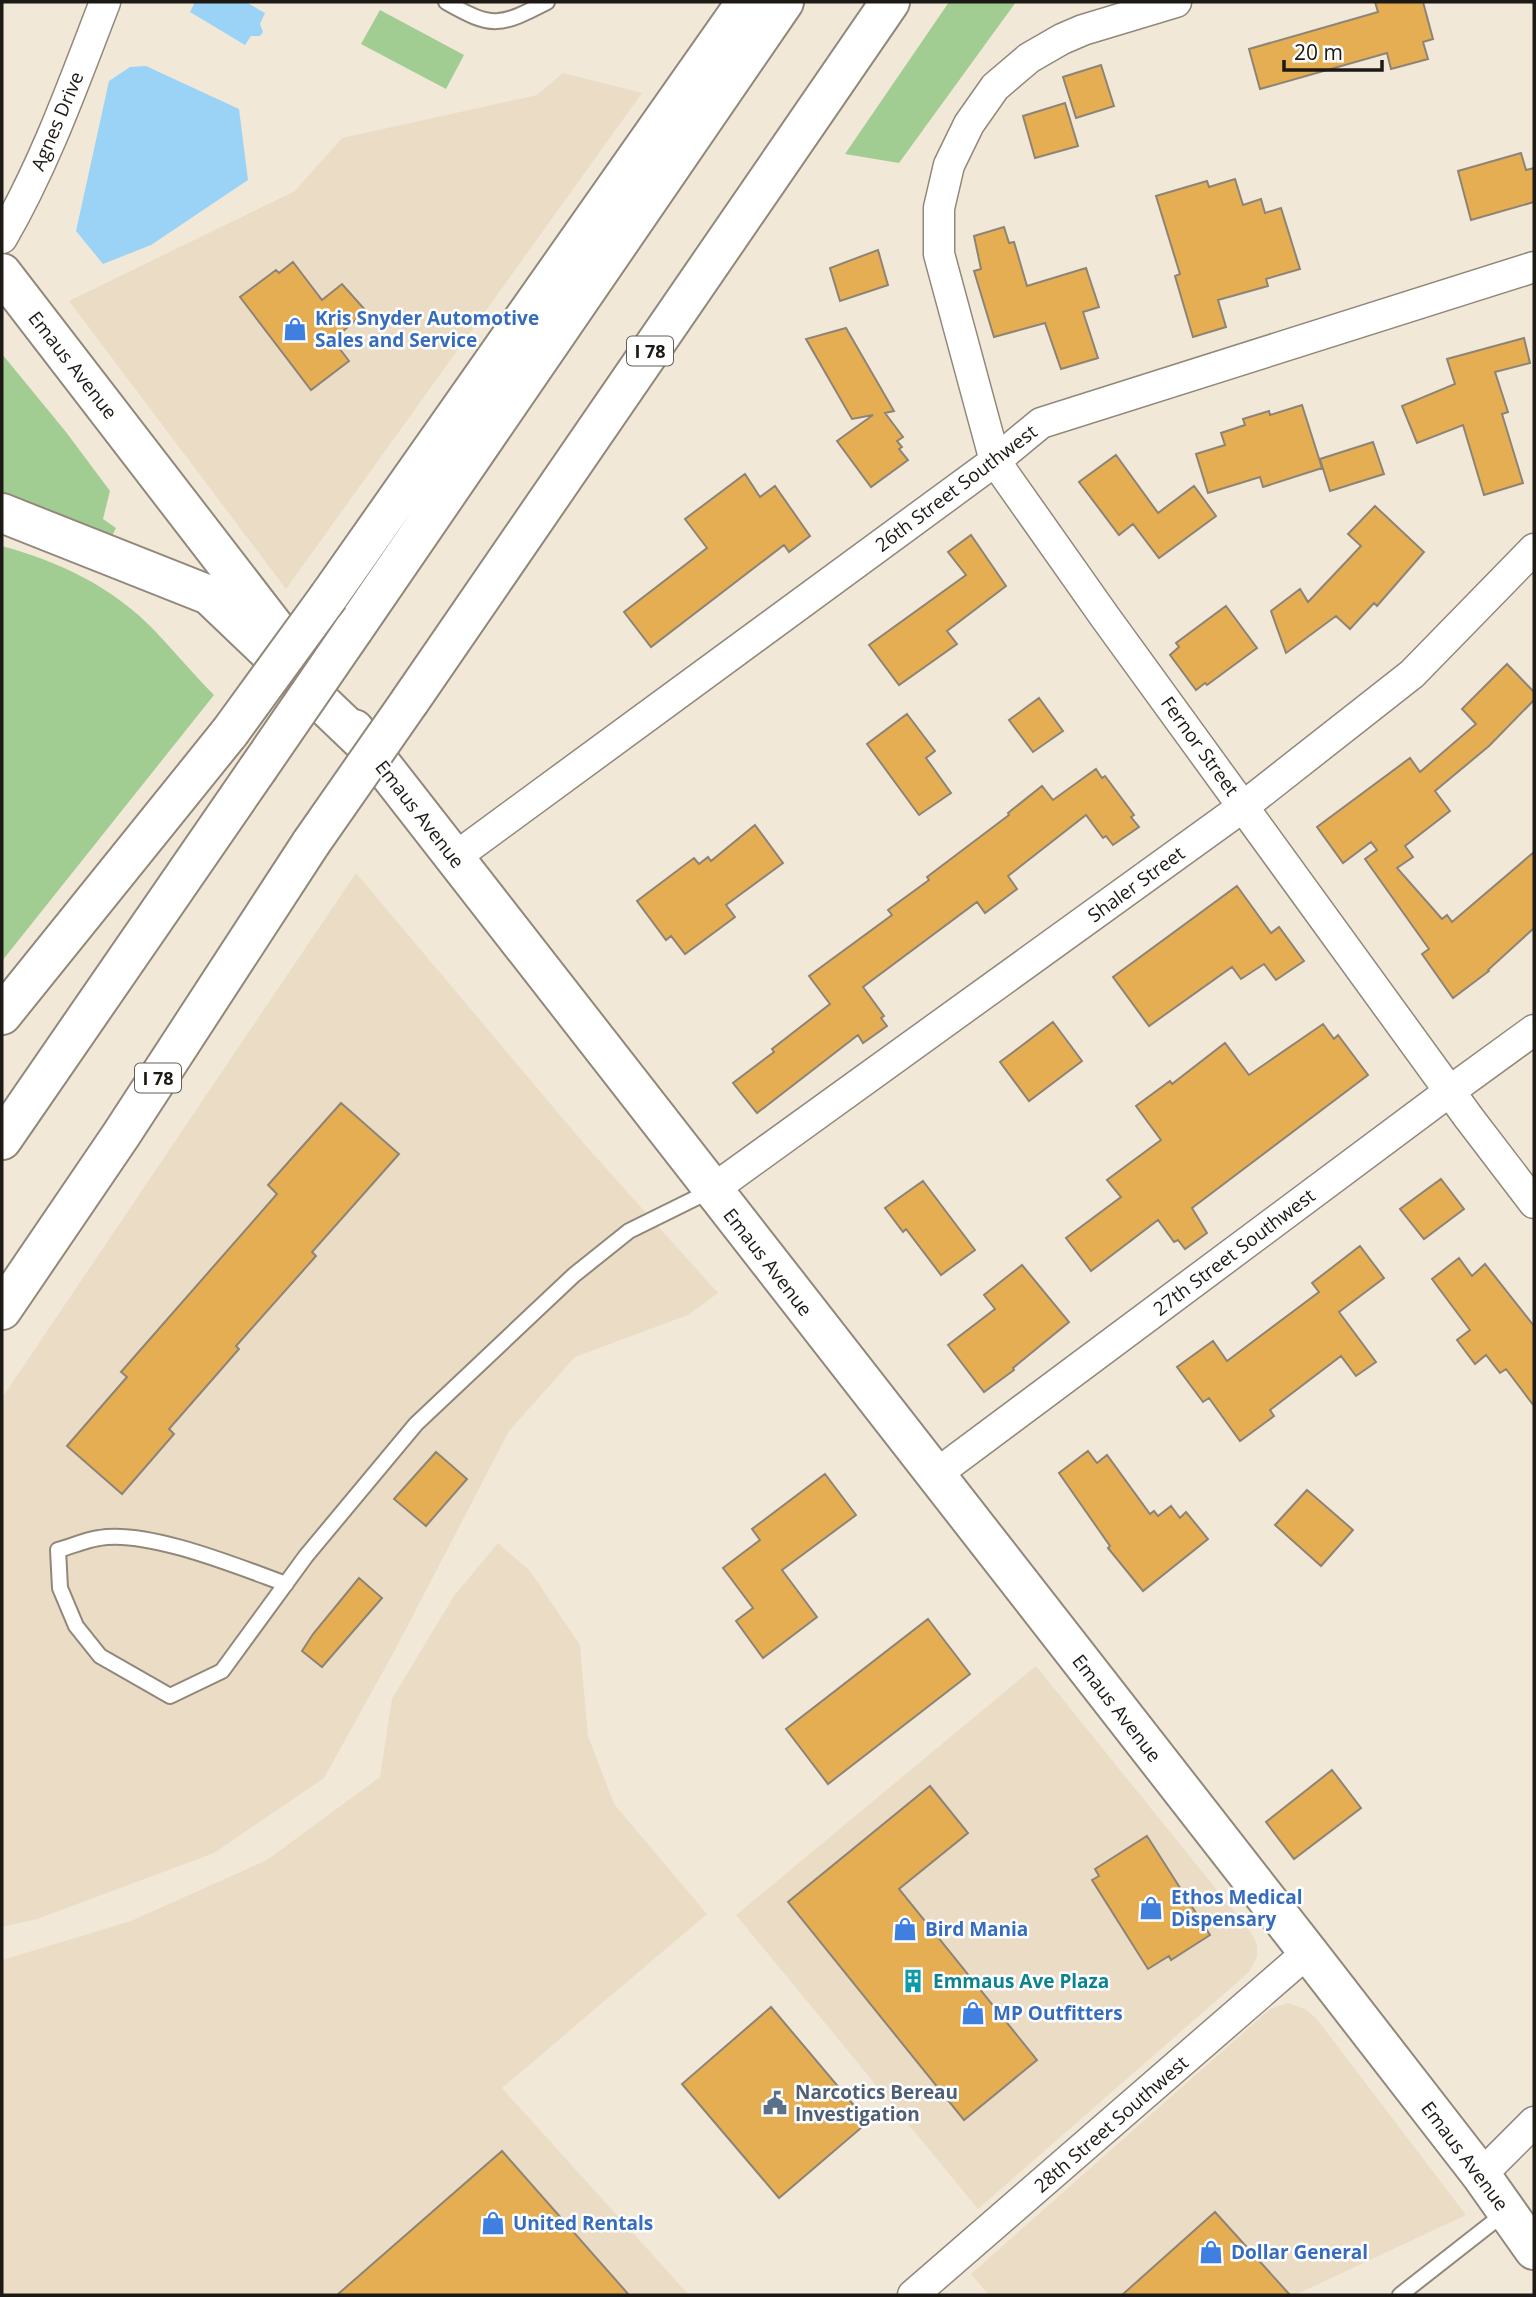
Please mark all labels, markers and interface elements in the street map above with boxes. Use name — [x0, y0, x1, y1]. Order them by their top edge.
scale bar — [1284, 28, 1382, 72]
text: 20 m — [1294, 38, 1343, 66]
street label: Agnes Drive — [24, 68, 90, 174]
place label: Kris Snyder Automotive Sales and Service — [315, 305, 539, 353]
street label: Emaus Avenue — [23, 306, 123, 424]
shop icon: Kris Snyder Automotive Sales and Service — [281, 315, 309, 343]
road number: I 78 — [627, 337, 673, 366]
street label: 26th Street Southwest — [870, 418, 1042, 557]
street label: Fernor Street — [1155, 691, 1245, 801]
street label: Emaus Avenue — [370, 755, 470, 873]
street label: Shaler Street — [1082, 840, 1190, 928]
road number: I 78 — [135, 1064, 181, 1092]
street label: 27th Street Southwest — [1148, 1182, 1320, 1321]
street label: Emaus Avenue — [718, 1203, 818, 1321]
street label: Emaus Avenue — [1067, 1649, 1167, 1767]
place label: Ethos Medical Dispensary — [1171, 1884, 1303, 1932]
shop icon: Ethos Medical Dispensary — [1137, 1894, 1165, 1922]
shop icon: Bird Mania — [891, 1915, 919, 1943]
place label: Bird Mania — [925, 1916, 1028, 1942]
building icon: Emmaus Ave Plaza — [899, 1967, 927, 1995]
place label: Emmaus Ave Plaza — [933, 1968, 1109, 1994]
shop icon: MP Outfitters — [959, 1999, 987, 2027]
place label: MP Outfitters — [993, 2000, 1123, 2026]
street label: 28th Street Southwest — [1028, 2050, 1194, 2198]
place label: Narcotics Bereau Investigation — [795, 2079, 958, 2127]
public building icon: Narcotics Bereau Investigation — [761, 2089, 789, 2117]
street label: Emaus Avenue — [1415, 2096, 1515, 2216]
shop icon: United Rentals — [479, 2209, 507, 2237]
place label: United Rentals — [513, 2210, 653, 2236]
shop icon: Dollar General — [1197, 2238, 1225, 2266]
place label: Dollar General — [1231, 2239, 1368, 2265]

